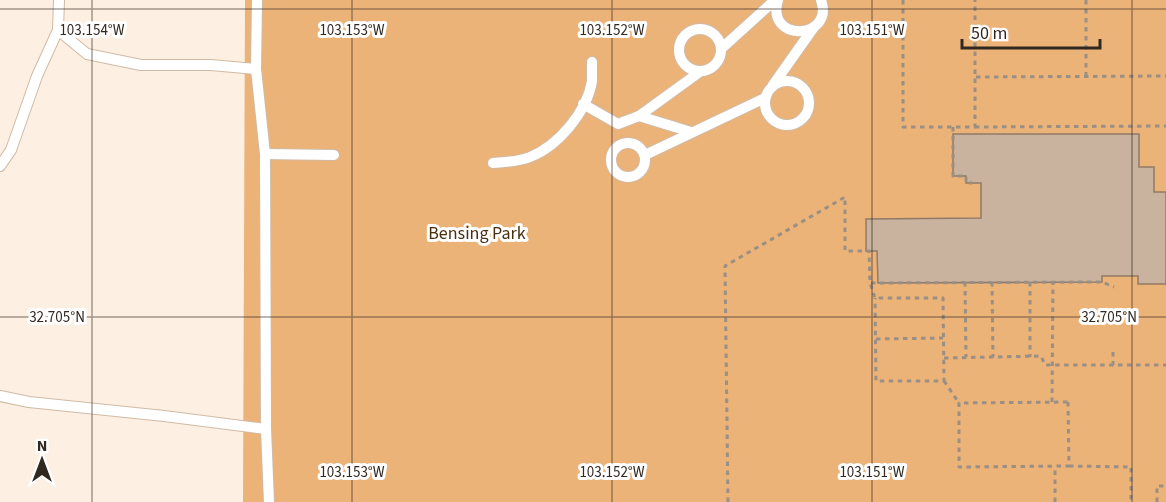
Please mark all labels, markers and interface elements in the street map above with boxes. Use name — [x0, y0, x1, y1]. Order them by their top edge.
scale bar — [962, 12, 1100, 50]
text: 103.154°W — [59, 20, 125, 41]
text: 103.153°W — [319, 20, 385, 41]
text: 103.152°W — [579, 20, 645, 41]
text: 103.151°W — [839, 20, 905, 41]
text: 50 m — [971, 21, 1007, 46]
park label: Bensing Park — [428, 221, 526, 246]
text: 32.705°N — [29, 307, 85, 328]
text: 32.705°N — [1081, 307, 1137, 328]
north arrow — [12, 430, 72, 490]
text: N — [37, 435, 47, 457]
text: 103.153°W — [319, 462, 385, 483]
text: 103.152°W — [579, 462, 645, 483]
text: 103.151°W — [839, 462, 905, 483]

